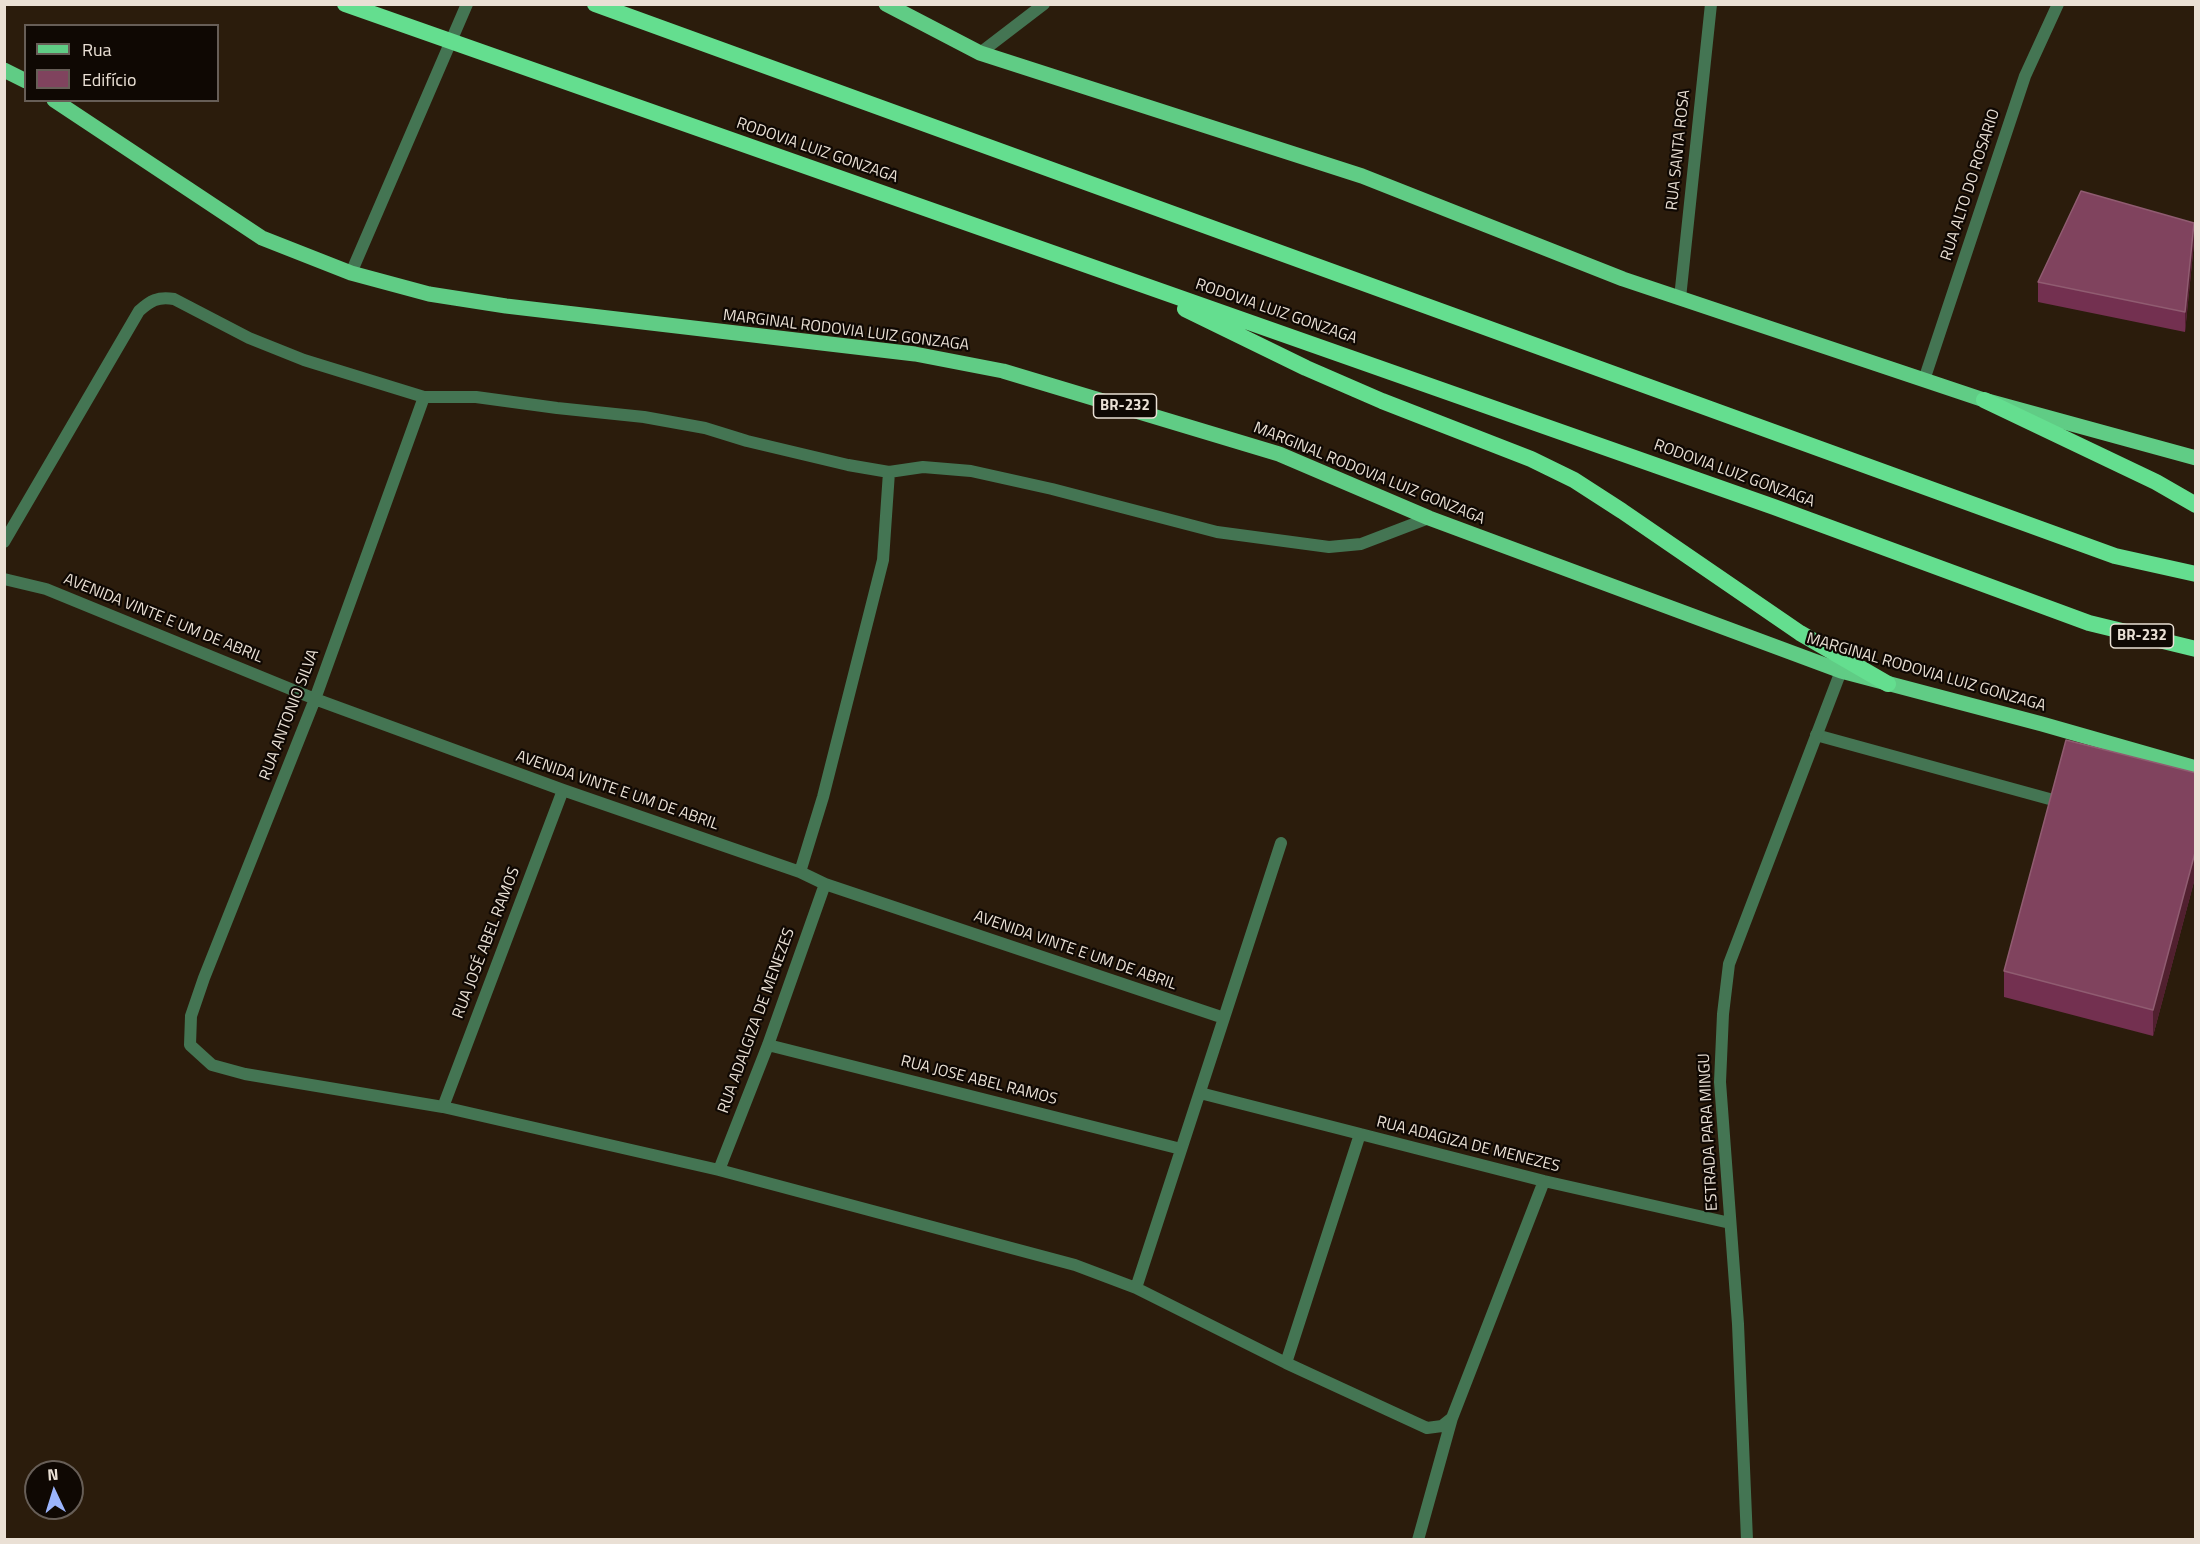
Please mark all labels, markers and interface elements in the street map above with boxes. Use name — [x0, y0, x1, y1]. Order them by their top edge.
legend — [24, 24, 219, 102]
text: Rua — [82, 36, 112, 63]
text: Edifício — [82, 66, 136, 93]
street label: RUA SANTA ROSA — [1663, 89, 1695, 211]
street label: RUA ALTO DO ROSARIO — [1937, 107, 2005, 263]
street label: RODOVIA LUIZ GONZAGA — [734, 114, 900, 188]
street label: RODOVIA LUIZ GONZAGA — [1193, 275, 1359, 349]
street label: MARGINAL RODOVIA LUIZ GONZAGA — [722, 306, 970, 356]
road number: BR-232 — [1094, 394, 1156, 418]
street label: MARGINAL RODOVIA LUIZ GONZAGA — [1250, 419, 1488, 529]
street label: RODOVIA LUIZ GONZAGA — [1651, 436, 1817, 512]
street label: AVENIDA VINTE E UM DE ABRIL — [61, 570, 265, 668]
road number: BR-232 — [2110, 624, 2174, 648]
street label: MARGINAL RODOVIA LUIZ GONZAGA — [1804, 630, 2048, 716]
street label: RUA ANTONIO SILVA — [256, 647, 324, 783]
street label: AVENIDA VINTE E UM DE ABRIL — [513, 747, 721, 835]
street label: RUA JOSÉ ABEL RAMOS — [449, 865, 525, 1021]
street label: AVENIDA VINTE E UM DE ABRIL — [971, 907, 1179, 995]
street label: RUA ADALGIZA DE MENEZES — [715, 926, 799, 1116]
street label: RUA JOSE ABEL RAMOS — [899, 1052, 1059, 1110]
street label: ESTRADA PARA MINGU — [1695, 1053, 1723, 1211]
street label: RUA ADAGIZA DE MENEZES — [1374, 1113, 1562, 1177]
north arrow — [24, 1460, 84, 1520]
text: N — [47, 1462, 59, 1486]

